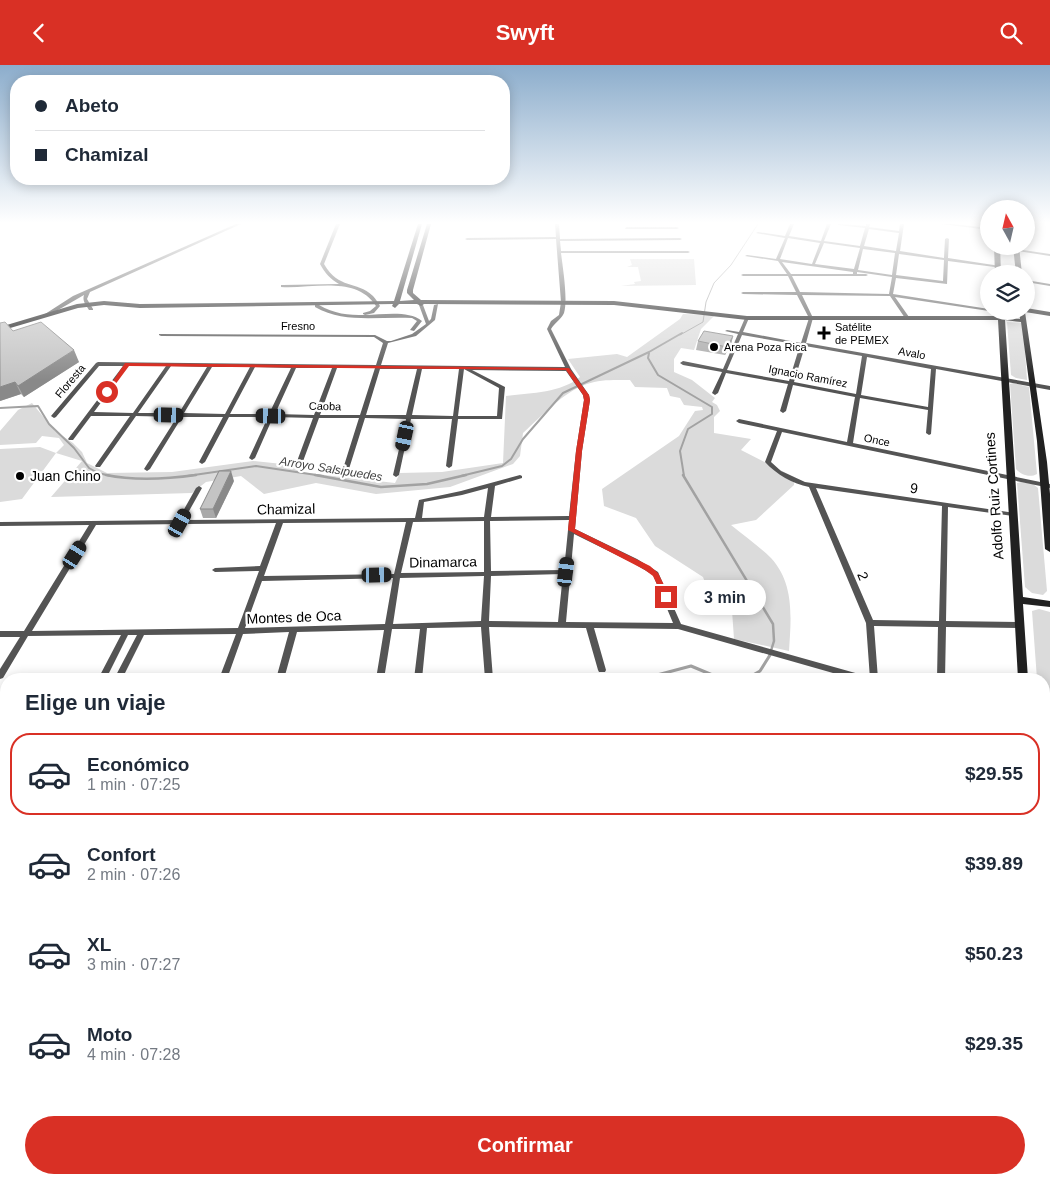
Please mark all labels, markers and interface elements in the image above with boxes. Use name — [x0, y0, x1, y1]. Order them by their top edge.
icon: back — [25, 19, 53, 47]
icon: search — [997, 19, 1025, 47]
text: Swyft — [496, 20, 554, 45]
text: Abeto — [65, 95, 119, 116]
text: Chamizal — [65, 144, 148, 165]
north arrow — [980, 200, 1035, 255]
map controls — [980, 200, 1035, 320]
button: layers — [980, 265, 1035, 320]
street label: Fresno — [281, 320, 315, 332]
place label: Satélite de PEMEX — [835, 321, 889, 346]
marker: Satélite de PEMEX — [817, 326, 831, 340]
marker: Arena Poza Rica — [708, 341, 720, 353]
place label: Arena Poza Rica — [724, 341, 807, 353]
street label: Avalo — [898, 345, 926, 361]
street label: Floresta — [53, 361, 88, 400]
street label: Ignacio Ramírez — [768, 362, 848, 390]
route start — [96, 381, 118, 403]
street label: Caoba — [309, 400, 342, 412]
car — [153, 407, 184, 423]
car — [255, 408, 286, 424]
car — [394, 420, 415, 452]
street label: Once — [863, 431, 891, 449]
street label: Adolfo Ruiz Cortines — [982, 432, 1006, 560]
water label: Arroyo Salsipuedes — [278, 454, 383, 484]
place label: Juan Chino — [30, 468, 101, 484]
marker: Juan Chino — [14, 470, 26, 482]
street label: 9 — [909, 480, 919, 496]
street label: Chamizal — [257, 500, 315, 518]
car — [166, 506, 193, 540]
car — [60, 538, 89, 572]
street label: Dinamarca — [409, 553, 477, 571]
car — [556, 556, 575, 588]
car — [361, 567, 392, 583]
street label: 2 — [854, 569, 872, 583]
callout: 3 min — [684, 579, 766, 615]
route end — [655, 586, 677, 608]
text: 3 min — [704, 589, 746, 606]
street label: Montes de Oca — [246, 607, 342, 627]
text: Elige un viaje — [25, 690, 166, 715]
icon: car — [27, 752, 72, 797]
text: Económico — [87, 754, 189, 775]
text: $29.55 — [965, 763, 1023, 784]
text: 1 min · 07:25 — [87, 776, 180, 793]
icon: car — [27, 842, 72, 887]
text: Confort — [87, 844, 156, 865]
text: $39.89 — [965, 853, 1023, 874]
text: 2 min · 07:26 — [87, 866, 180, 883]
icon: car — [27, 932, 72, 977]
text: XL — [87, 934, 111, 955]
text: $50.23 — [965, 943, 1023, 964]
text: 3 min · 07:27 — [87, 956, 180, 973]
icon: car — [27, 1022, 72, 1067]
text: Moto — [87, 1024, 132, 1045]
text: $29.35 — [965, 1033, 1023, 1054]
text: 4 min · 07:28 — [87, 1046, 180, 1063]
button: Confirmar — [25, 1116, 1025, 1174]

